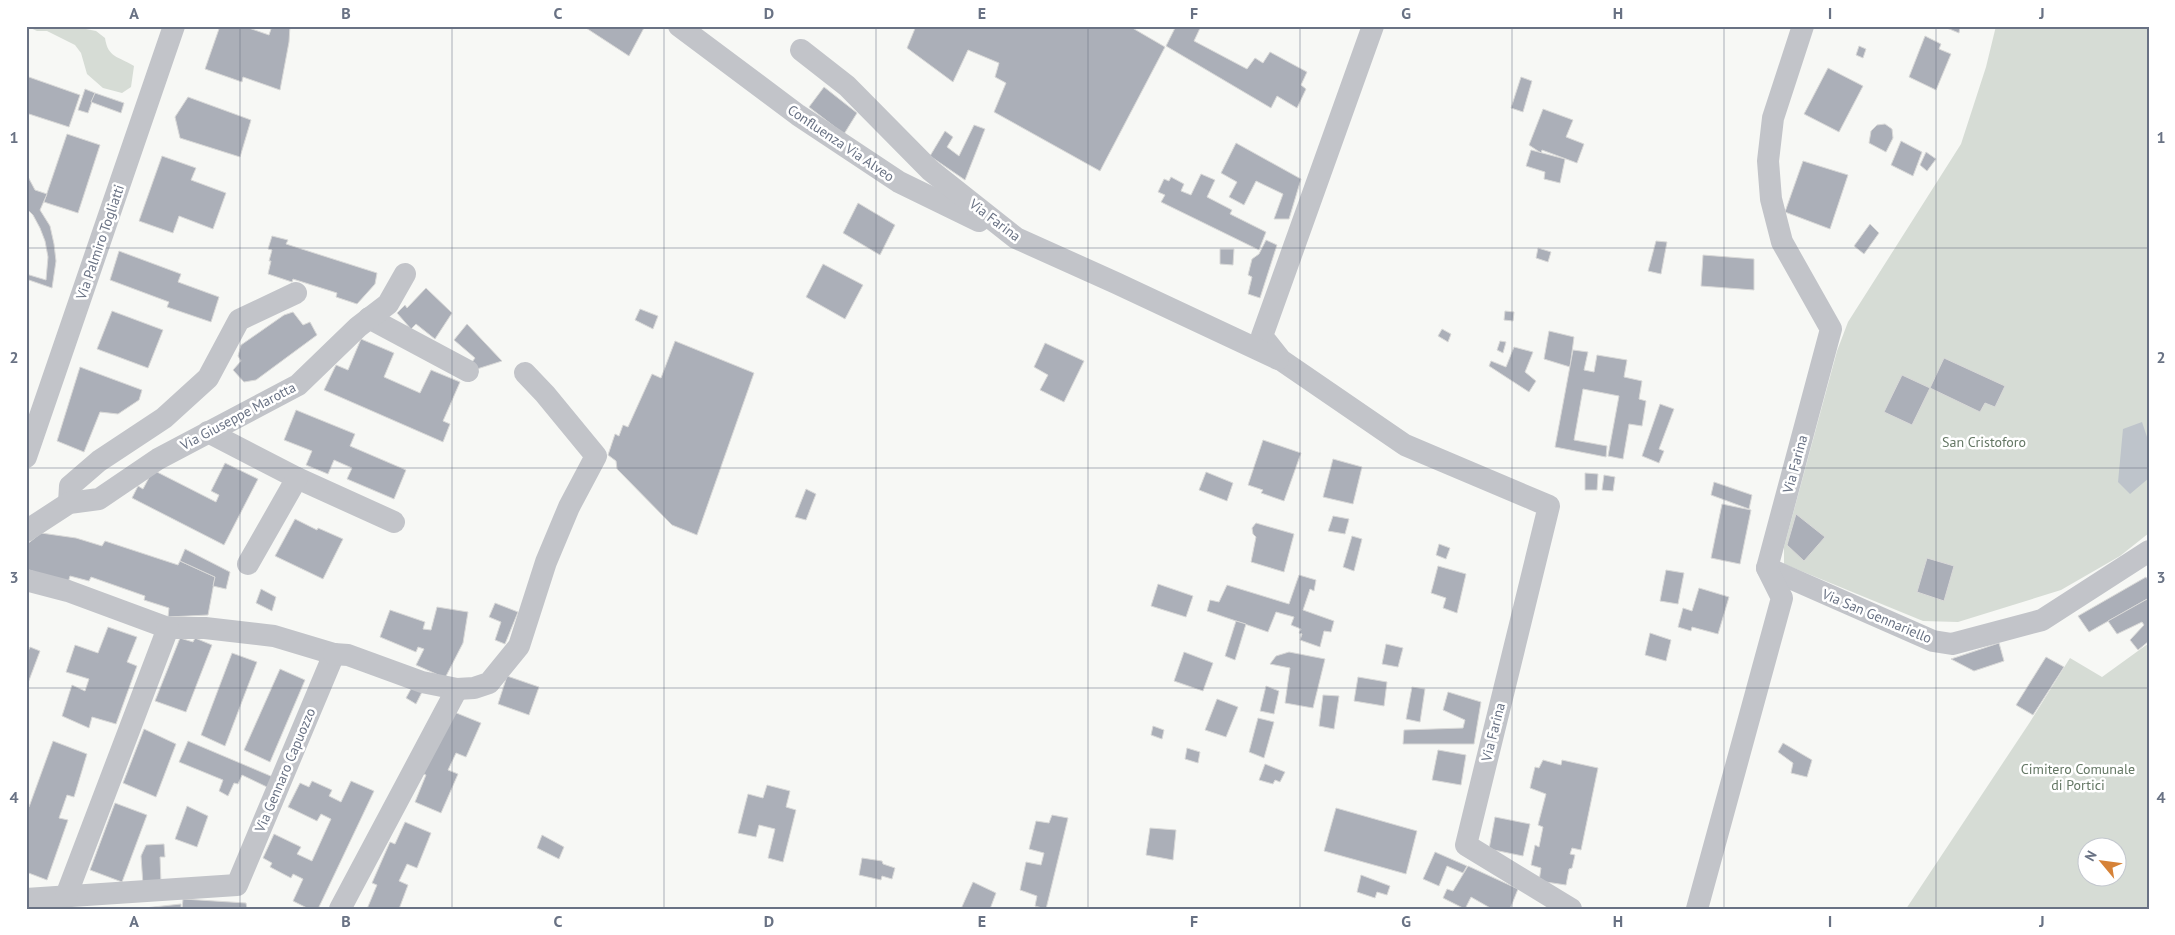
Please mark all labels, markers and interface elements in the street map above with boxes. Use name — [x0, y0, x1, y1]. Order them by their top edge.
text: A — [129, 3, 139, 23]
text: B — [341, 3, 351, 23]
text: C — [554, 3, 563, 23]
text: D — [764, 3, 774, 23]
text: E — [978, 3, 986, 23]
text: F — [1190, 3, 1198, 23]
text: G — [1401, 3, 1411, 23]
text: H — [1613, 3, 1623, 23]
text: I — [1828, 3, 1832, 23]
text: J — [2038, 3, 2045, 23]
street label: Confluenza Via Alveo — [784, 101, 898, 185]
text: 1 — [9, 127, 19, 147]
text: 1 — [2156, 127, 2166, 147]
street label: Via Palmiro Togliatti — [72, 182, 128, 303]
street label: Via Farina — [965, 194, 1024, 245]
text: 2 — [9, 347, 19, 367]
text: 2 — [2156, 347, 2166, 367]
street label: Via Giuseppe Marotta — [176, 378, 299, 454]
street label: Via Farina — [1778, 433, 1811, 496]
park label: San Cristoforo — [1942, 433, 2026, 451]
text: 3 — [9, 567, 19, 587]
text: 3 — [2156, 567, 2166, 587]
street label: Via San Gennariello — [1819, 584, 1935, 647]
street label: Via Farina — [1477, 701, 1509, 764]
street label: Via Gennaro Capuozzo — [250, 705, 319, 836]
park label: Cimitero Comunale di Portici — [2021, 760, 2135, 794]
text: 4 — [9, 787, 19, 807]
text: 4 — [2156, 787, 2166, 807]
north arrow — [2078, 838, 2128, 888]
text: N — [2081, 847, 2101, 864]
text: A — [129, 911, 139, 931]
text: B — [341, 911, 351, 931]
text: C — [554, 911, 563, 931]
text: D — [764, 911, 774, 931]
text: E — [978, 911, 986, 931]
text: F — [1190, 911, 1198, 931]
text: G — [1401, 911, 1411, 931]
text: H — [1613, 911, 1623, 931]
text: I — [1828, 911, 1832, 931]
text: J — [2038, 911, 2045, 931]

